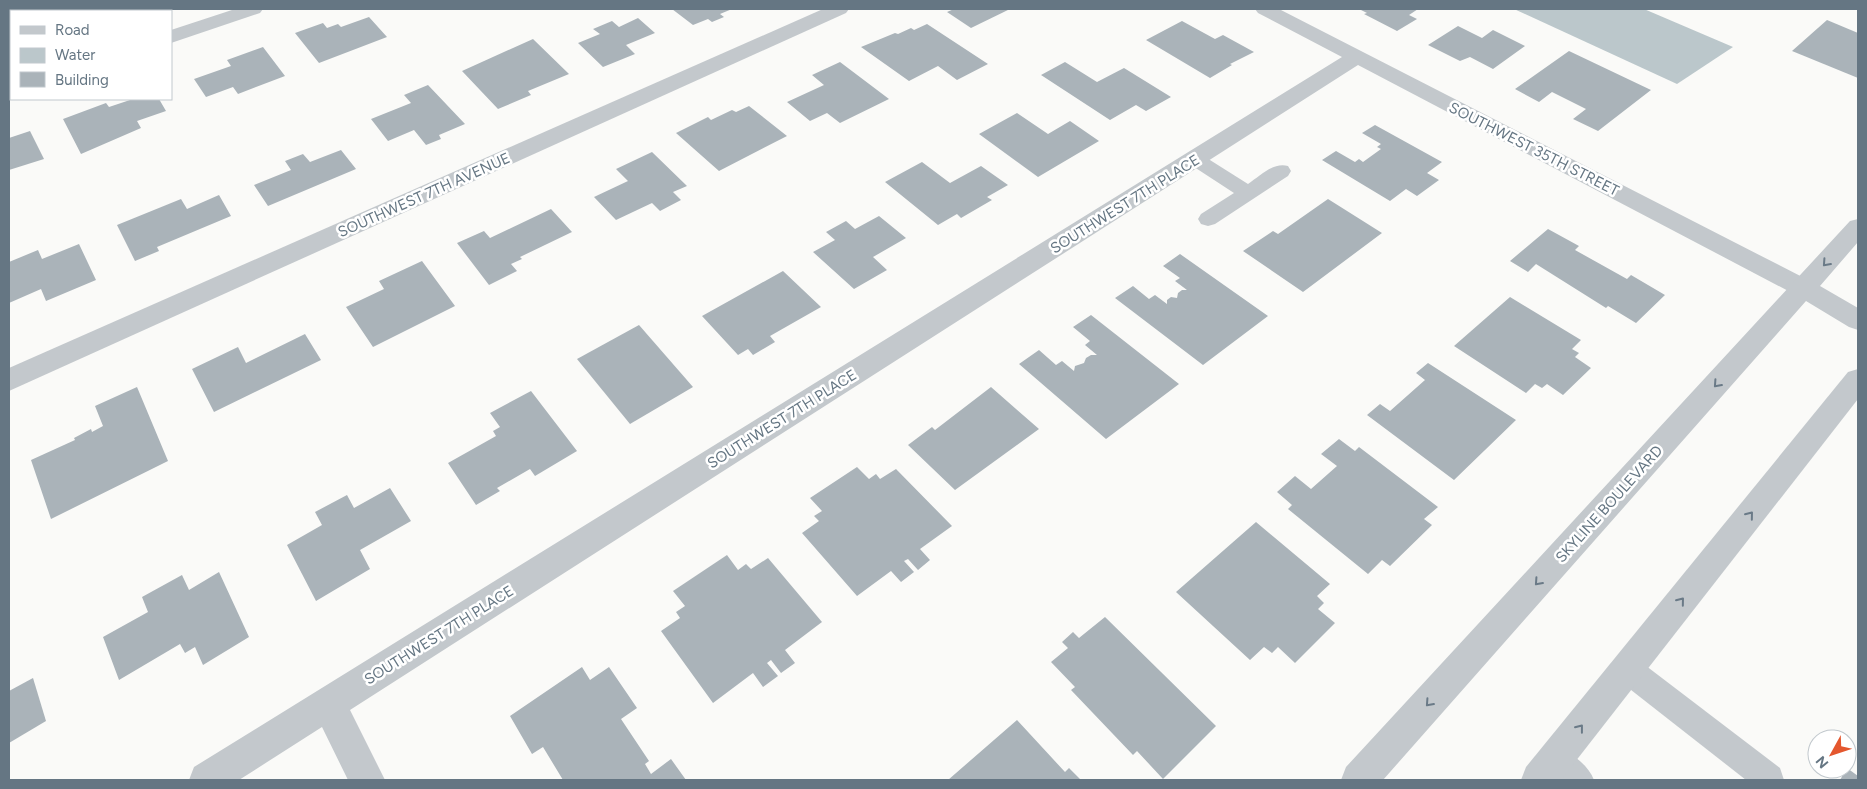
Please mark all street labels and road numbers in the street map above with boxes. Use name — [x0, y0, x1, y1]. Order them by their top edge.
street label: SOUTHWEST 35TH STREET — [1446, 98, 1623, 200]
street label: SOUTHWEST 7TH AVENUE — [335, 149, 513, 241]
street label: SOUTHWEST 7TH PLACE — [1047, 151, 1203, 257]
street label: SOUTHWEST 7TH PLACE — [704, 366, 860, 472]
street label: SKYLINE BOULEVARD — [1552, 442, 1666, 566]
street label: SOUTHWEST 7TH PLACE — [361, 582, 517, 688]

